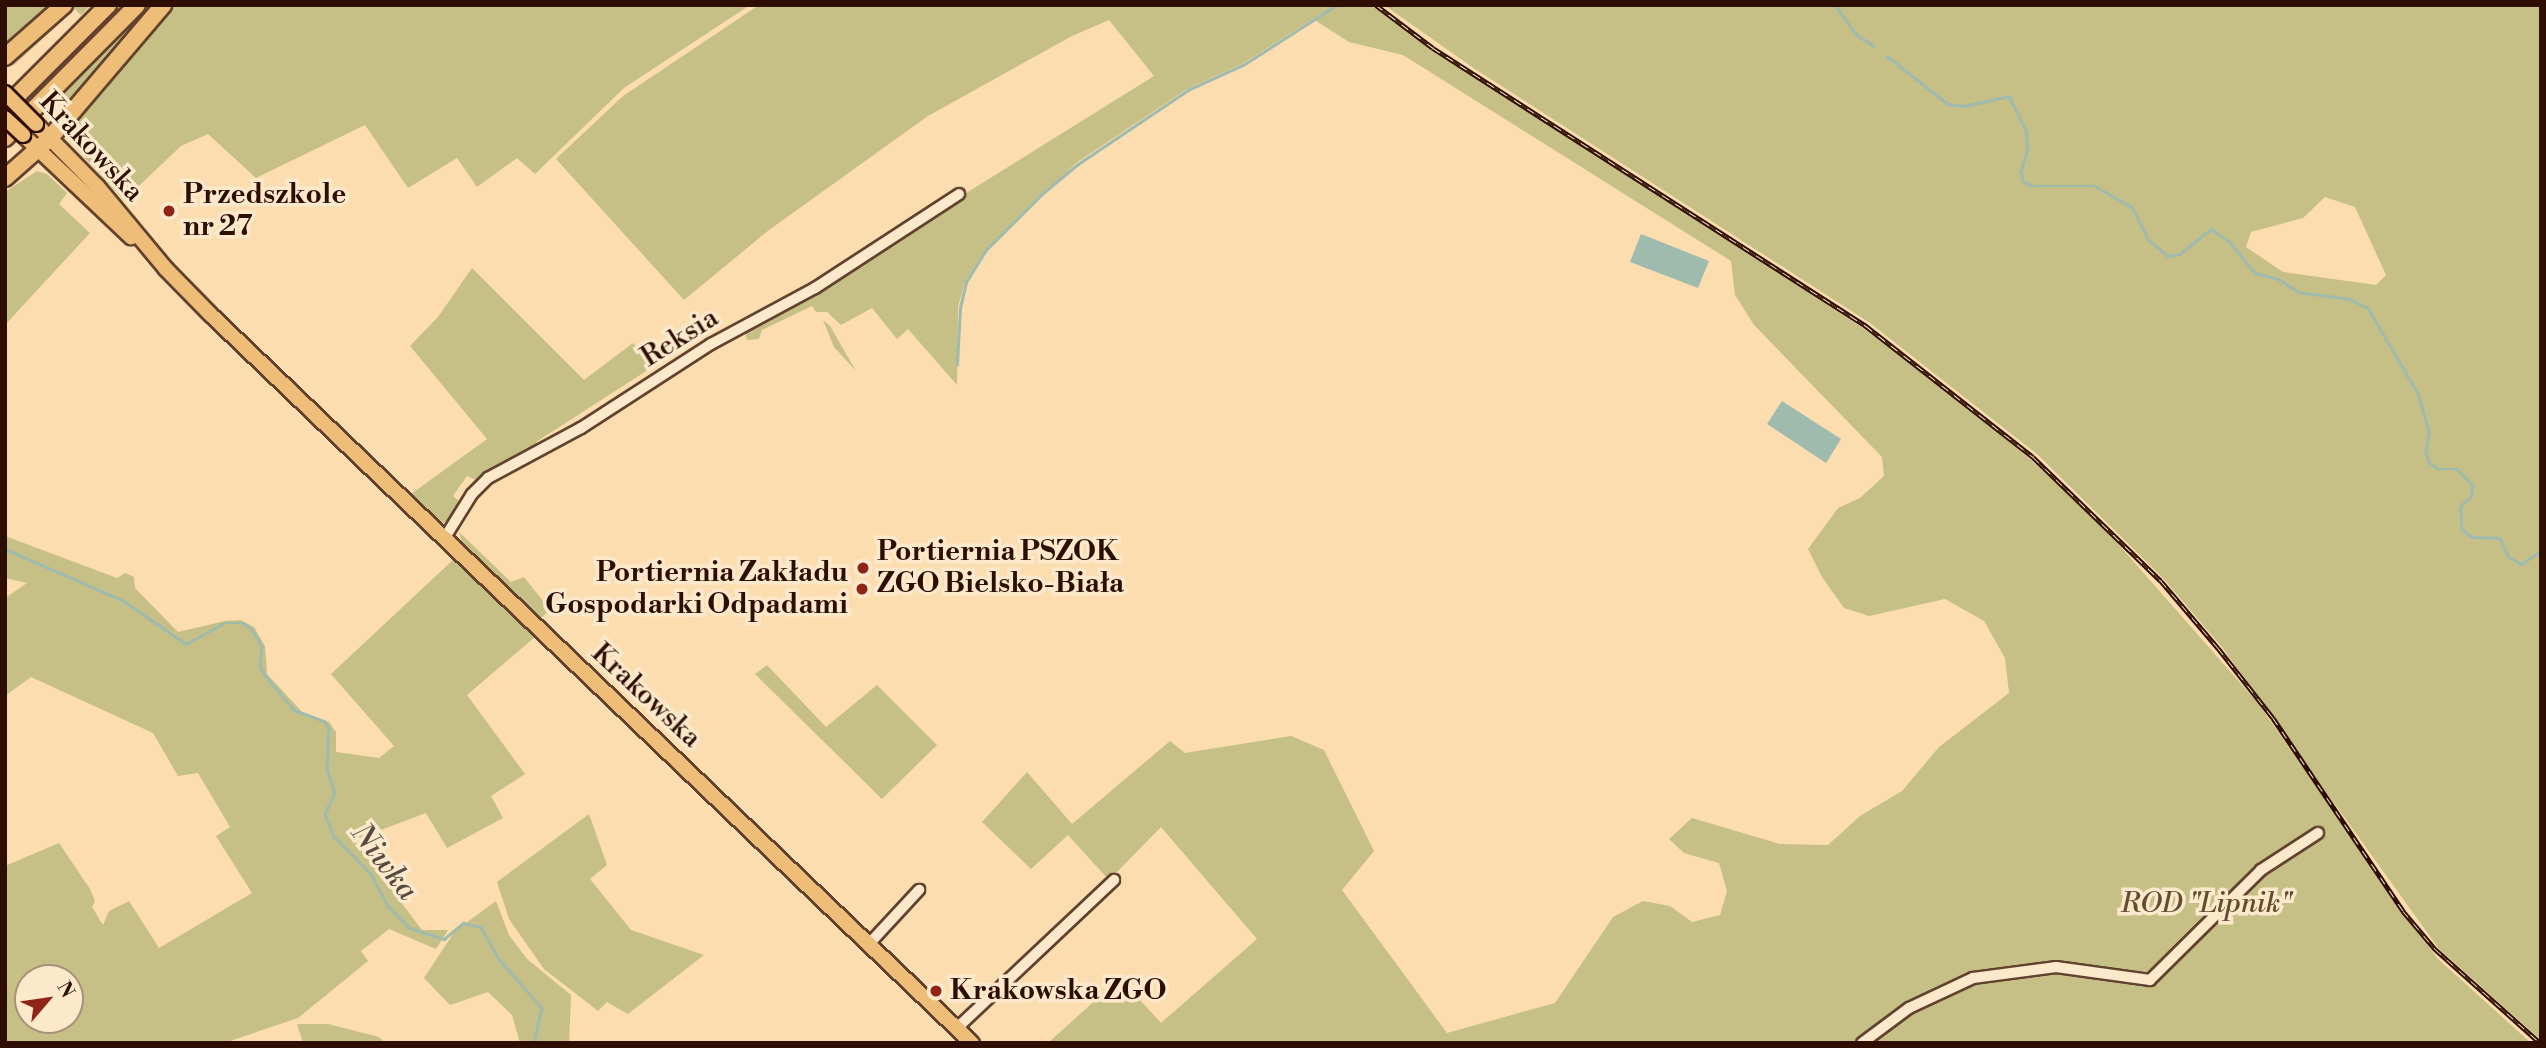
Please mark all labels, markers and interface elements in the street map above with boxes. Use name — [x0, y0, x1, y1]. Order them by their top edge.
street label: Krakowska — [32, 85, 150, 209]
place label: Przedszkole nr 27 — [183, 178, 346, 244]
marker: Przedszkole nr 27 — [161, 203, 177, 219]
street label: Reksia — [635, 301, 725, 375]
place label: Portiernia PSZOK ZGO Bielsko-Biała — [877, 535, 1124, 601]
place label: Portiernia Zakładu Gospodarki Odpadami — [545, 556, 848, 622]
marker: Portiernia PSZOK ZGO Bielsko-Biała — [855, 560, 871, 576]
marker: Portiernia Zakładu Gospodarki Odpadami — [854, 581, 870, 597]
street label: Krakowska — [584, 637, 708, 755]
water label: Niwka — [343, 816, 425, 908]
park label: ROD "Lipnik" — [2121, 887, 2291, 921]
north arrow — [14, 964, 84, 1034]
place label: Krakowska ZGO — [950, 974, 1166, 1008]
text: N — [51, 977, 80, 1002]
marker: Krakowska ZGO — [928, 983, 944, 999]

